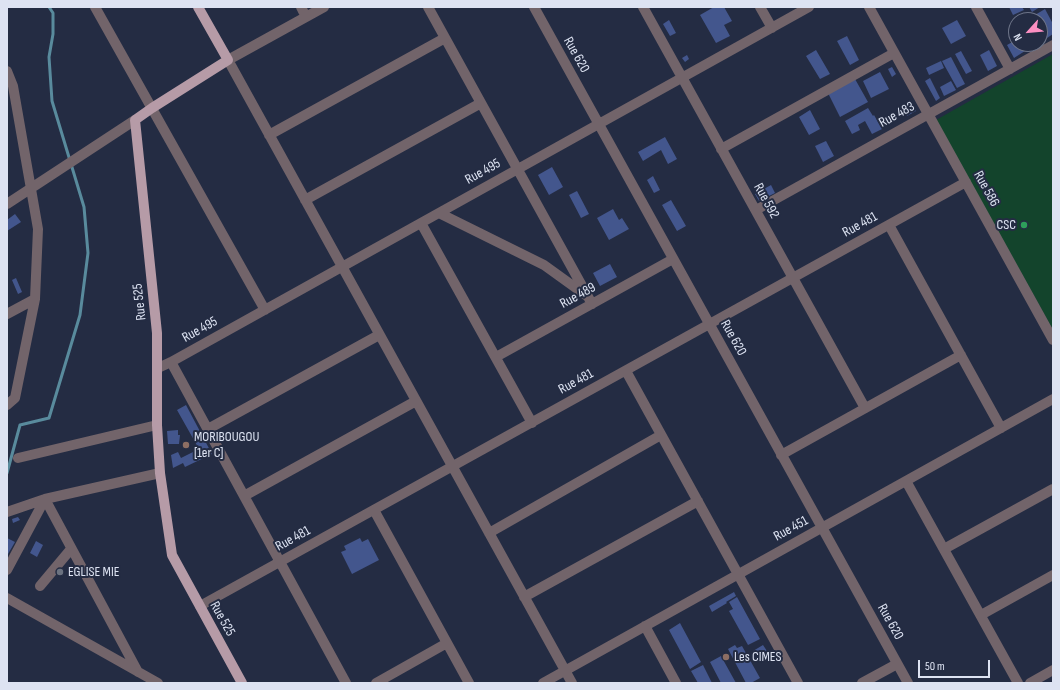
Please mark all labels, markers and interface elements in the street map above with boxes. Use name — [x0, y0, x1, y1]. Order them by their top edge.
north arrow — [1008, 12, 1048, 52]
text: N — [1011, 32, 1025, 43]
street label: Rue 620 — [559, 34, 593, 76]
street label: Rue 483 — [876, 98, 918, 132]
street label: Rue 495 — [462, 155, 504, 189]
street label: Rue 586 — [969, 168, 1003, 210]
street label: Rue 592 — [749, 180, 783, 222]
street label: Rue 481 — [840, 209, 880, 241]
place label: CSC — [996, 217, 1016, 233]
marker: CSC — [1019, 220, 1029, 230]
street label: Rue 489 — [557, 279, 599, 313]
street label: Rue 525 — [130, 283, 150, 321]
street label: Rue 495 — [179, 313, 221, 347]
street label: Rue 620 — [716, 317, 750, 359]
street label: Rue 481 — [556, 366, 596, 398]
place label: MORIBOUGOU [1er C] — [194, 429, 259, 462]
marker: MORIBOUGOU [1er C] — [181, 440, 191, 450]
street label: Rue 451 — [771, 513, 811, 545]
street label: Rue 481 — [273, 523, 313, 555]
place label: EGLISE MIE — [68, 564, 120, 580]
marker: EGLISE MIE — [55, 567, 65, 577]
street label: Rue 525 — [206, 599, 238, 639]
street label: Rue 620 — [873, 601, 907, 643]
place label: Les CIMES — [734, 649, 782, 665]
marker: Les CIMES — [721, 652, 731, 662]
scale bar — [920, 652, 992, 678]
text: 50 m — [925, 659, 945, 674]

